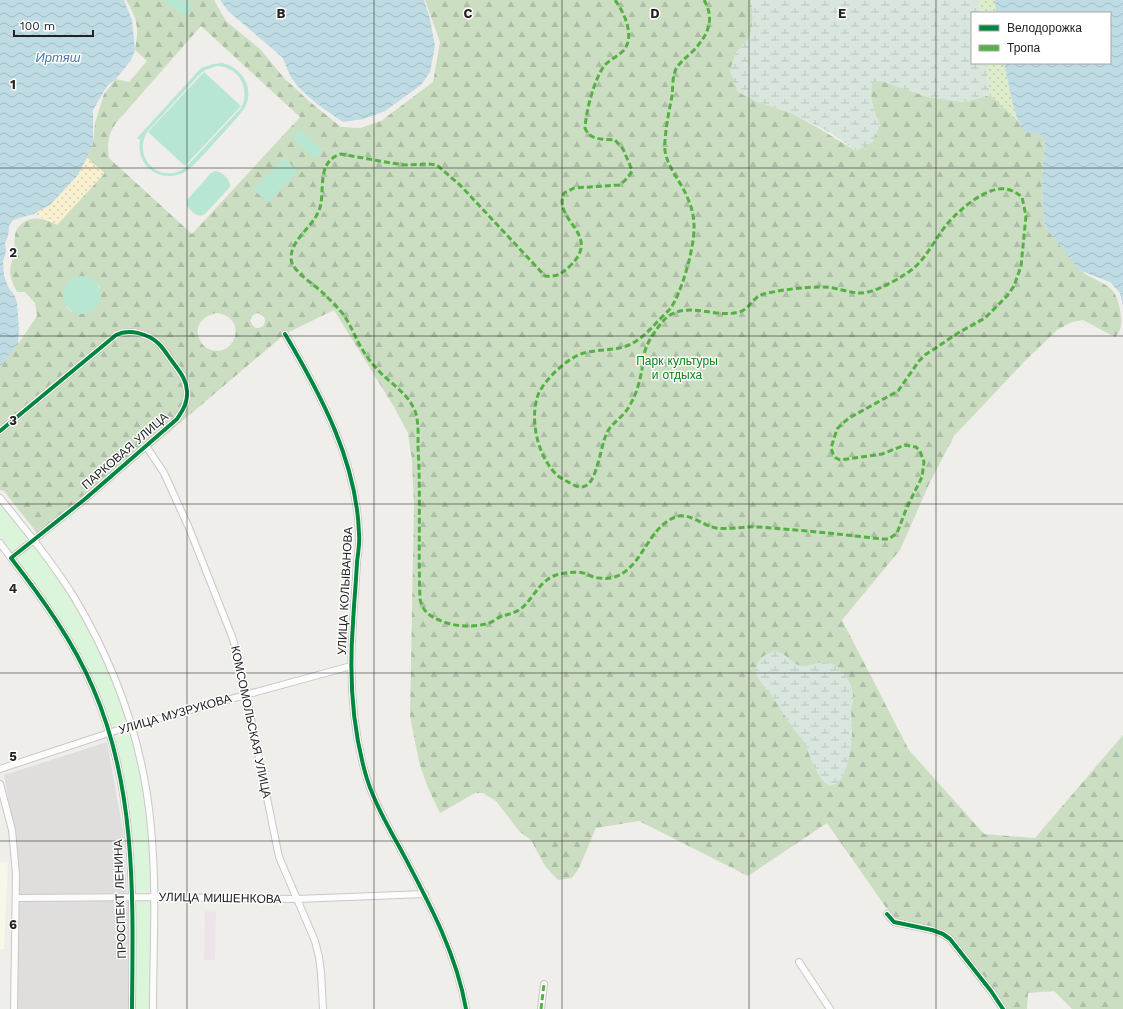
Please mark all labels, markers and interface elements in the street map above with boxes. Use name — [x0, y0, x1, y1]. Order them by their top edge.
text: B — [277, 6, 286, 21]
text: C — [464, 6, 473, 21]
text: D — [650, 6, 660, 21]
text: E — [838, 6, 846, 21]
scale bar — [14, 12, 93, 38]
legend — [971, 12, 1111, 64]
text: 100 m — [20, 19, 55, 33]
text: Велодорожка — [1007, 21, 1082, 35]
text: Тропа — [1007, 41, 1041, 55]
water label: Иртяш — [36, 50, 81, 65]
text: 1 — [10, 77, 16, 92]
text: 2 — [9, 245, 17, 260]
park label: Парк культуры и отдыха — [636, 354, 718, 382]
street label: ПАРКОВАЯ УЛИЦА — [79, 410, 171, 492]
text: 3 — [9, 413, 17, 428]
street label: УЛИЦА КОЛЫВАНОВА — [335, 526, 355, 656]
text: 4 — [9, 581, 18, 596]
street label: КОМСОМОЛЬСКАЯ УЛИЦА — [228, 644, 274, 800]
street label: УЛИЦА МУЗРУКОВА — [117, 691, 233, 737]
text: 5 — [9, 749, 17, 764]
street label: ПРОСПЕКТ ЛЕНИНА — [111, 839, 129, 959]
street label: УЛИЦА МИШЕНКОВА — [158, 890, 282, 906]
text: 6 — [9, 917, 17, 932]

